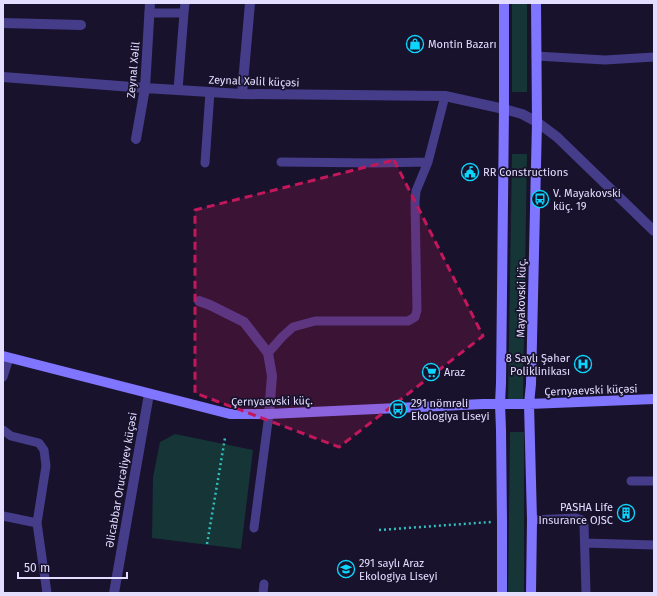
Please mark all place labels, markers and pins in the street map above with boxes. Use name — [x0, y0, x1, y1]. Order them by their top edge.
shop icon: Montin Bazarı — [405, 34, 425, 54]
place label: Montin Bazarı — [428, 38, 497, 51]
public building icon: RR Constructions — [460, 162, 480, 182]
place label: RR Constructions — [483, 166, 568, 179]
place label: V. Mayakovski küç. 19 — [553, 187, 621, 213]
bus stop icon: V. Mayakovski küç. 19 — [530, 189, 550, 209]
place label: 8 Saylı Şəhər Poliklinikası — [506, 352, 571, 378]
hospital icon: 8 Saylı Şəhər Poliklinikası — [573, 354, 593, 374]
supermarket icon: Araz — [421, 362, 441, 382]
place label: Araz — [444, 366, 465, 379]
place label: 291 nömrəli Ekologiya Liseyi — [411, 397, 490, 423]
bus stop icon: 291 nömrəli Ekologiya Liseyi — [388, 399, 408, 419]
place label: PASHA Life Insurance OJSC — [539, 501, 613, 527]
building icon: PASHA Life Insurance OJSC — [616, 503, 636, 523]
place label: 291 saylı Araz Ekologiya Liseyi — [359, 557, 438, 583]
school or university icon: 291 saylı Araz Ekologiya Liseyi — [336, 559, 356, 579]

